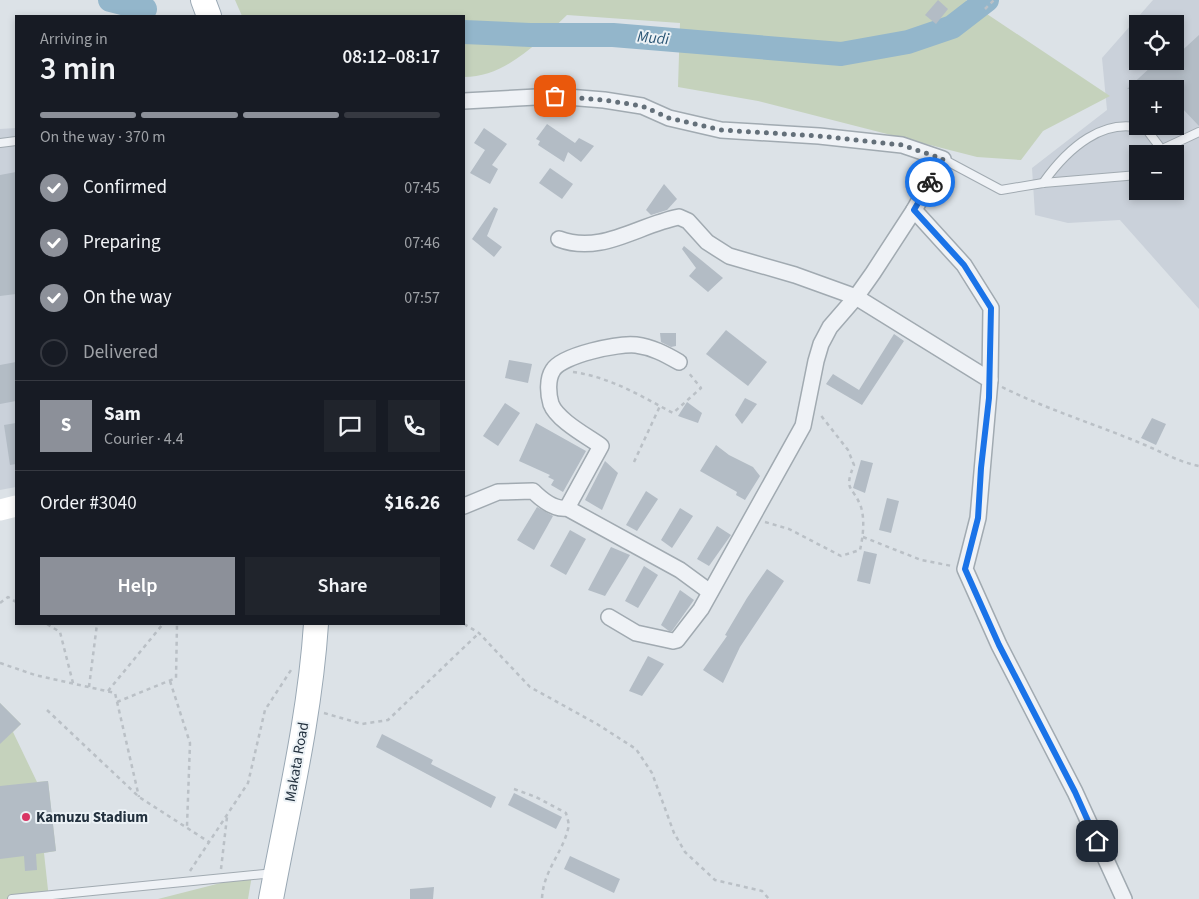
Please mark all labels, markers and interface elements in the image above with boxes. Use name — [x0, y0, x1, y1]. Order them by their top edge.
map controls — [1129, 15, 1184, 200]
button: locate — [1129, 15, 1184, 70]
water label: Mudi — [636, 26, 670, 50]
text: Arriving in — [40, 28, 108, 50]
text: 08:12–08:17 — [342, 44, 440, 71]
text: 3 min — [40, 46, 116, 92]
pin — [534, 75, 576, 117]
button: + — [1129, 80, 1184, 135]
icon: bag — [541, 82, 569, 110]
text: On the way · 370 m — [40, 126, 165, 148]
button: − — [1129, 145, 1184, 200]
courier — [905, 157, 955, 207]
icon: bike — [916, 168, 944, 196]
icon: check — [40, 174, 68, 202]
text: Confirmed — [83, 174, 167, 201]
text: 07:45 — [404, 177, 440, 199]
icon: check — [40, 229, 68, 257]
text: Preparing — [83, 229, 161, 256]
text: 07:46 — [404, 232, 440, 254]
icon: check — [40, 284, 68, 312]
text: On the way — [83, 284, 172, 311]
text: 07:57 — [404, 287, 440, 309]
text: Delivered — [83, 339, 158, 366]
button: chat — [324, 400, 376, 452]
button: phone — [388, 400, 440, 452]
text: Sam — [104, 401, 141, 428]
text: S — [61, 412, 71, 439]
text: Courier · 4.4 — [104, 428, 184, 450]
text: Order #3040 — [40, 490, 137, 517]
text: $16.26 — [384, 490, 440, 517]
button: Help — [40, 557, 235, 615]
button: Share — [245, 557, 440, 615]
street label: Makata Road — [280, 720, 314, 804]
place label: Kamuzu Stadium — [36, 807, 148, 828]
marker: Kamuzu Stadium — [20, 811, 32, 823]
pin — [1076, 820, 1118, 862]
icon: home — [1083, 827, 1111, 855]

